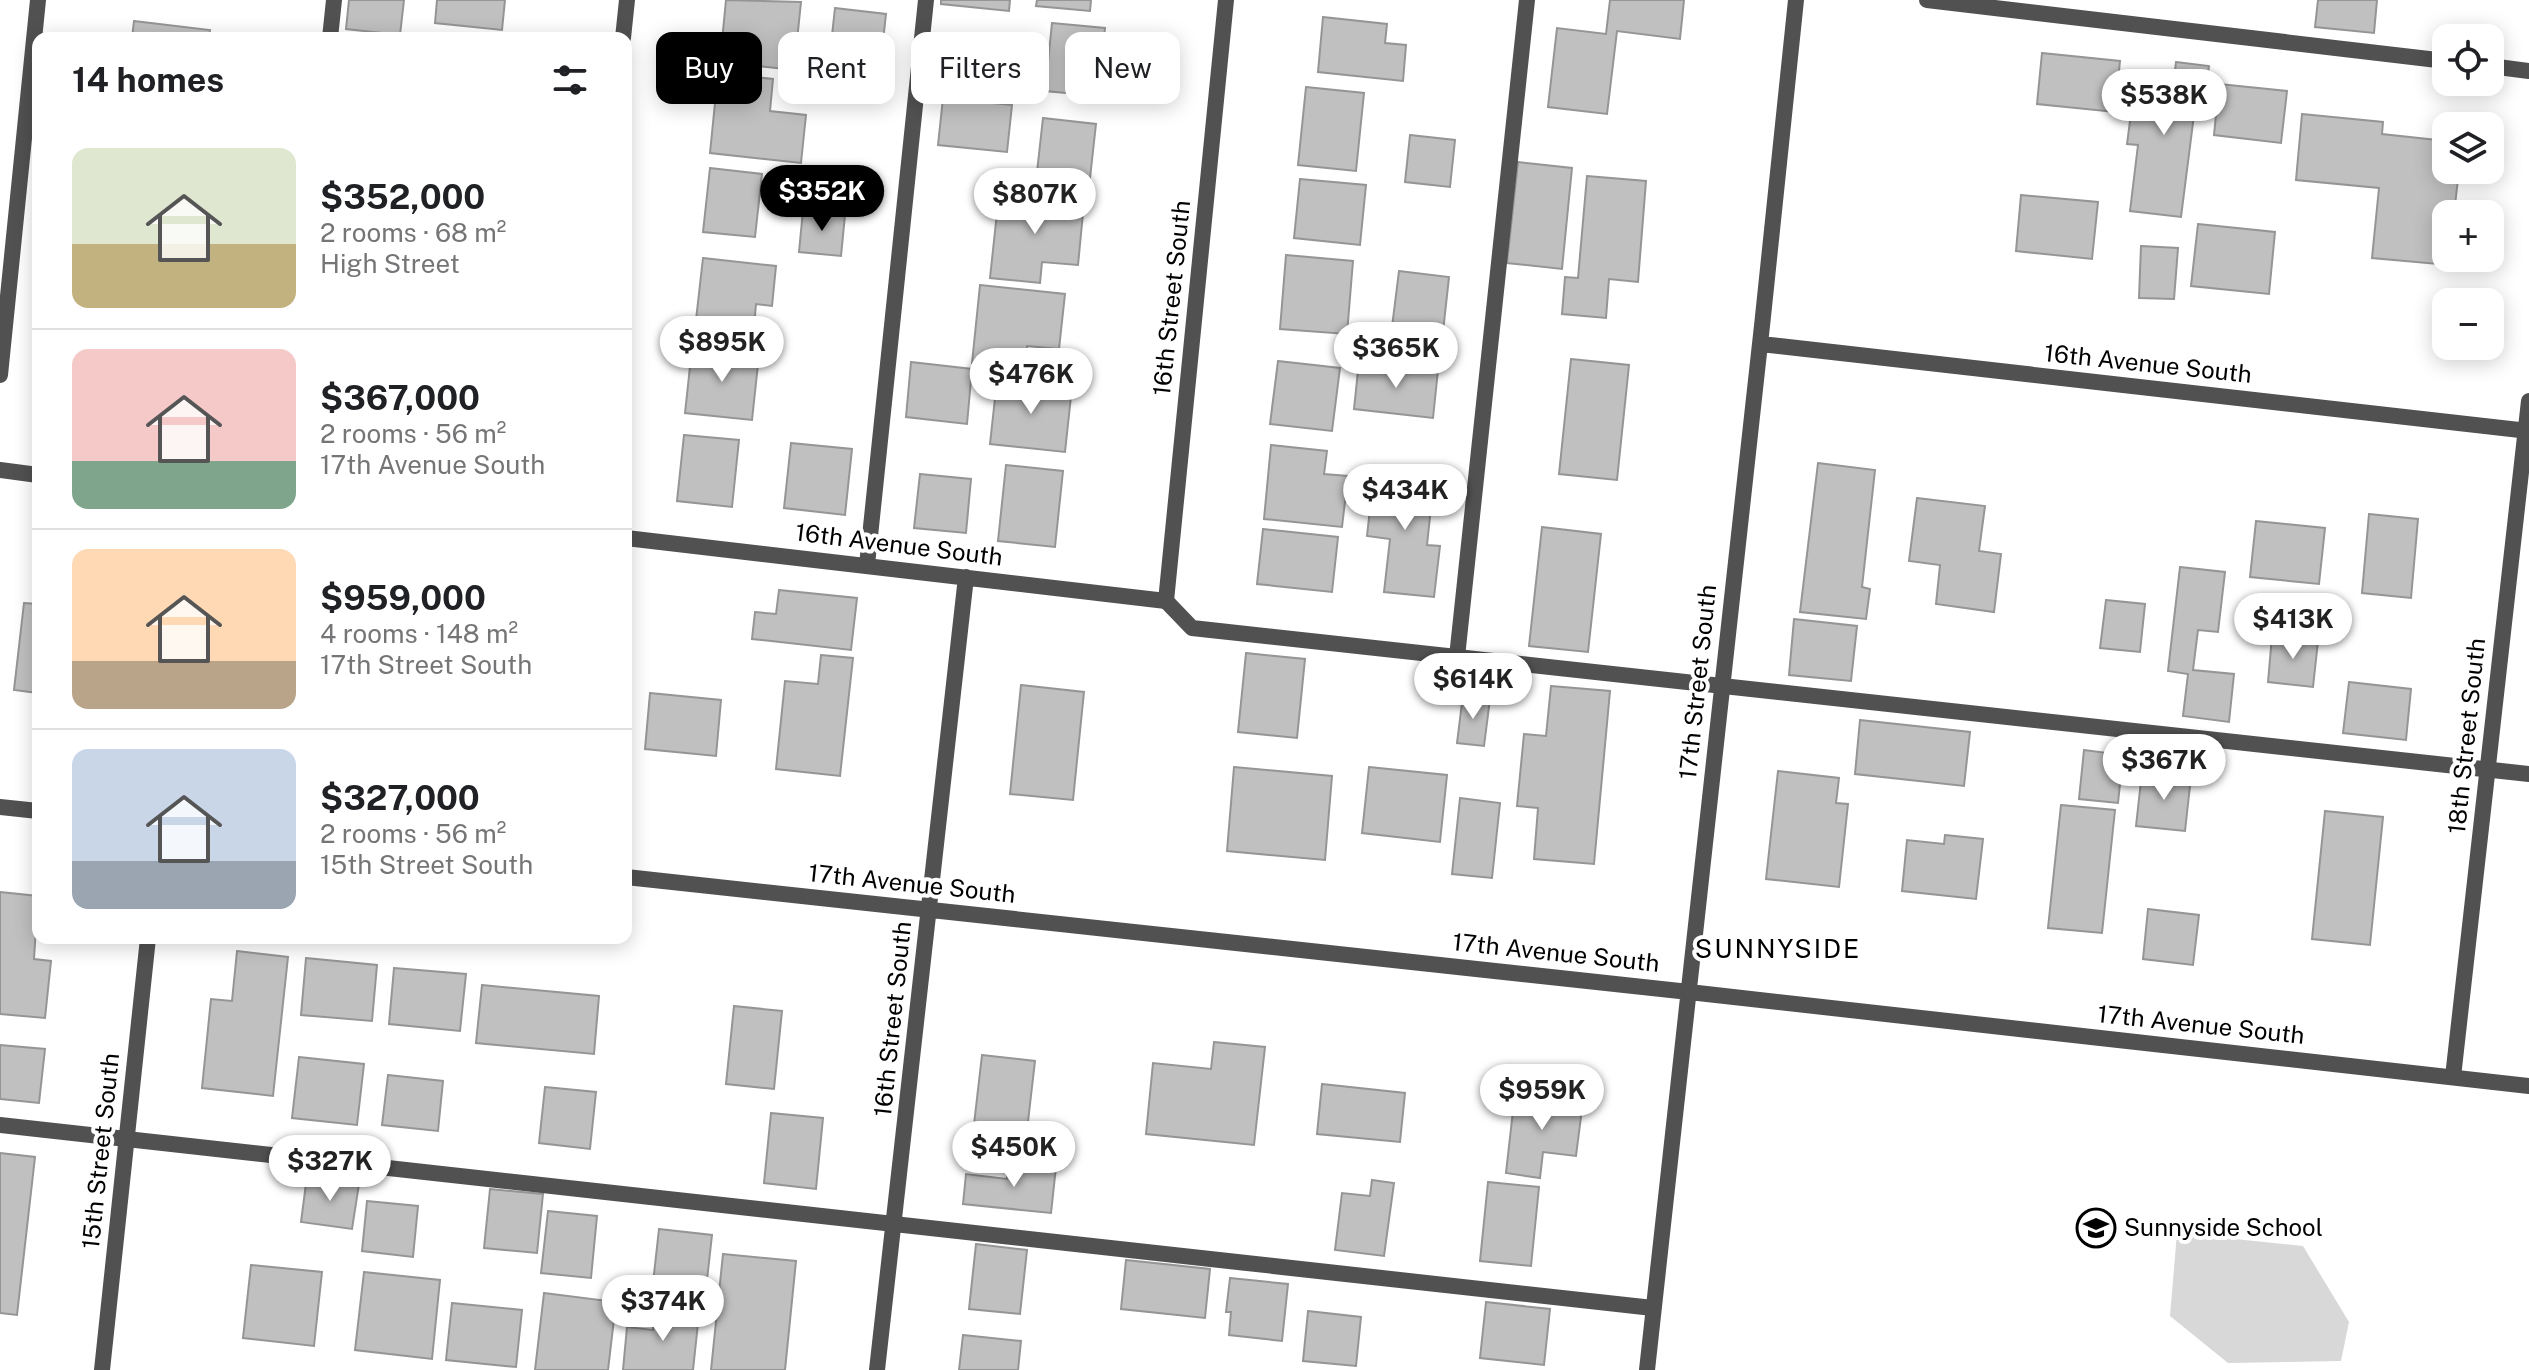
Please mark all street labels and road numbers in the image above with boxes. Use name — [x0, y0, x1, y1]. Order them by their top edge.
street label: 16th Street South — [1147, 199, 1195, 397]
street label: 16th Avenue South — [2043, 338, 2253, 388]
street label: 16th Avenue South — [794, 517, 1004, 571]
street label: 17th Street South — [1673, 583, 1721, 781]
street label: 18th Street South — [2442, 636, 2490, 835]
street label: 17th Avenue South — [807, 858, 1017, 908]
street label: 16th Street South — [868, 920, 916, 1118]
street label: 17th Avenue South — [1451, 927, 1661, 977]
street label: 17th Avenue South — [2096, 999, 2306, 1049]
street label: 15th Street South — [76, 1052, 124, 1250]

